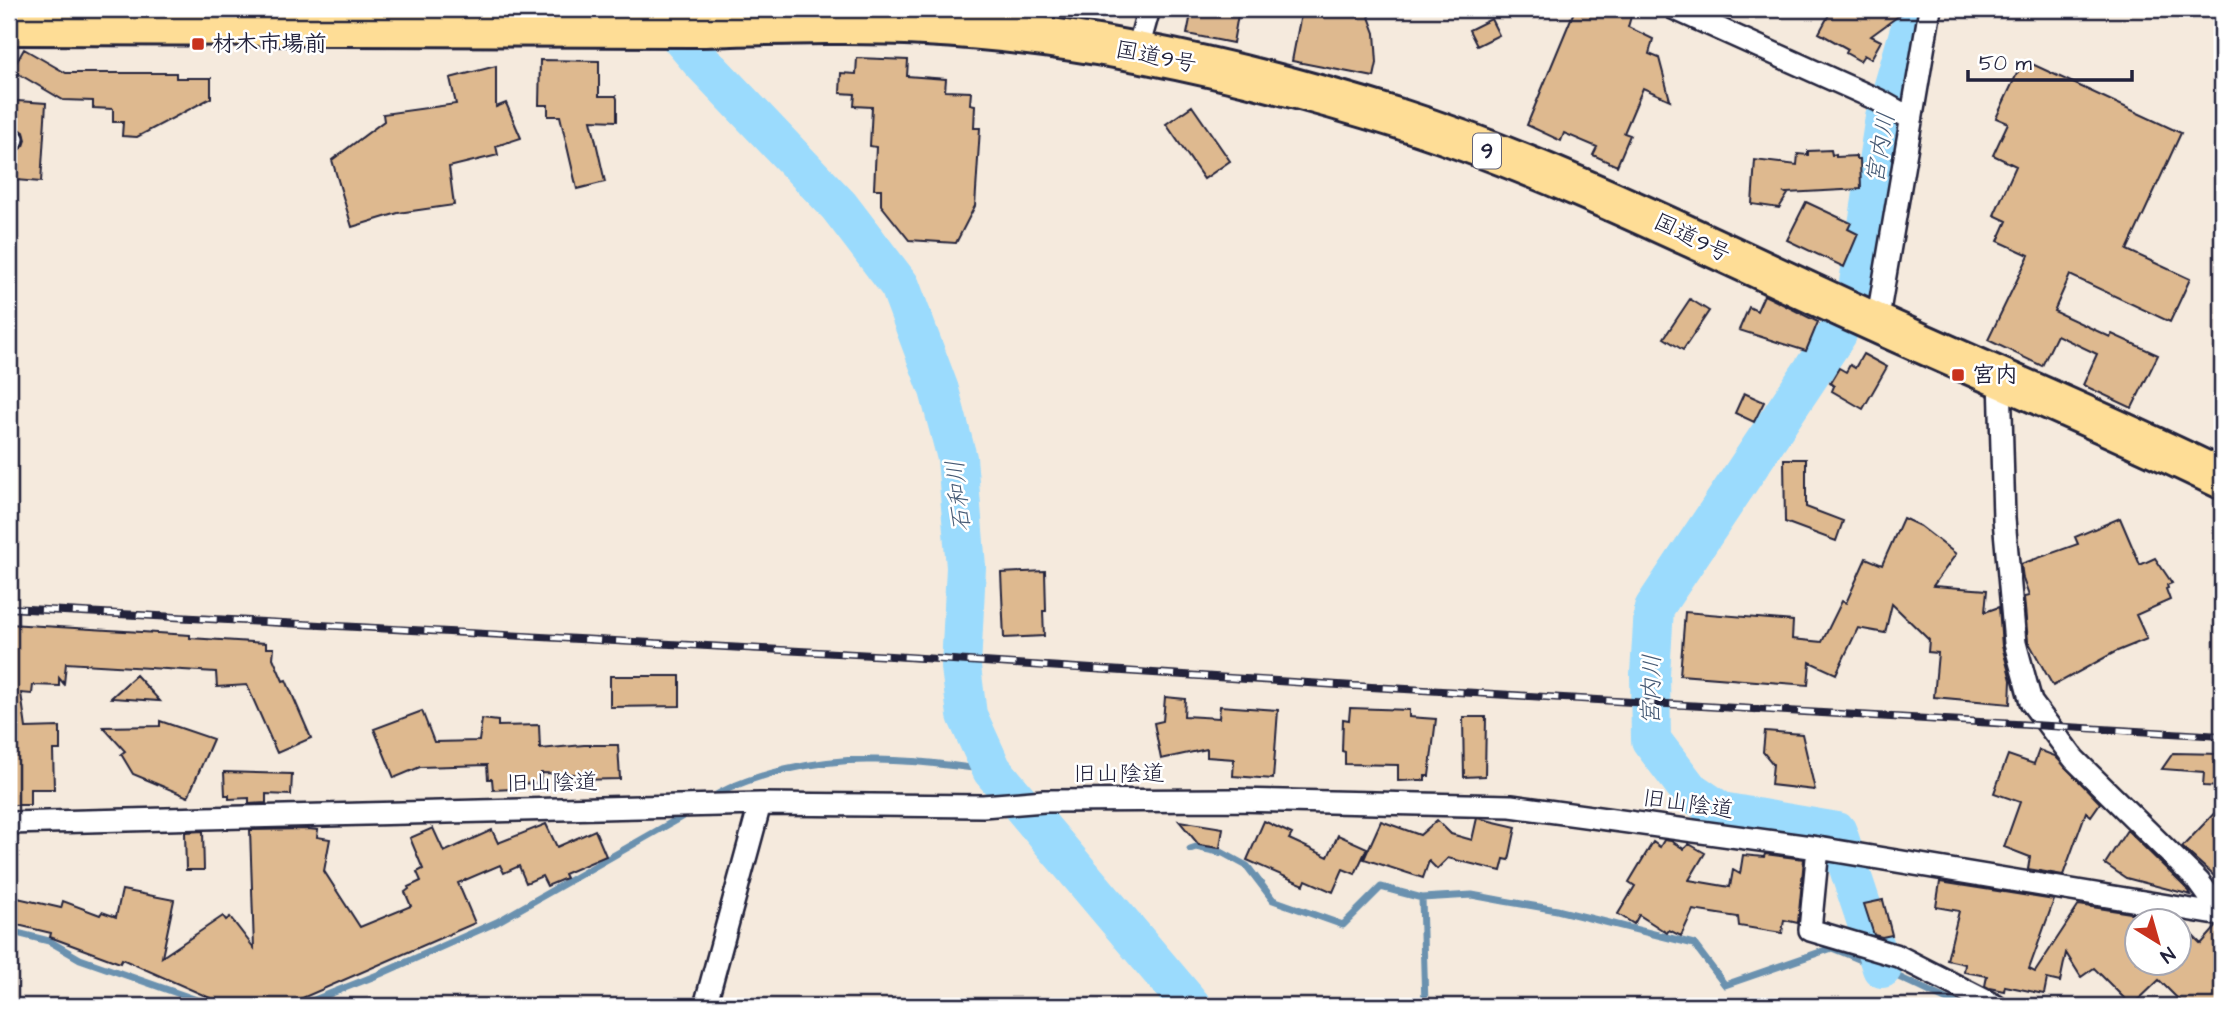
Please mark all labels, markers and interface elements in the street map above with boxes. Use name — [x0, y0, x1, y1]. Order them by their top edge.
place label: 材木市場前 — [212, 28, 327, 60]
street label: 国道9号 — [1113, 33, 1199, 81]
marker: 材木市場前 — [190, 36, 206, 52]
scale bar — [1968, 38, 2133, 82]
text: 50 m — [1979, 49, 2033, 78]
water label: 宮内川 — [1858, 110, 1904, 186]
road number: 9 — [1473, 134, 1501, 168]
street label: 国道9号 — [1648, 206, 1736, 270]
place label: 宮内 — [1972, 359, 2018, 391]
marker: 宮内 — [1950, 367, 1966, 383]
water label: 石和川 — [938, 458, 980, 534]
water label: 宮内川 — [1634, 654, 1670, 726]
street label: 旧山陰道 — [1073, 758, 1165, 790]
street label: 旧山陰道 — [506, 766, 598, 800]
street label: 旧山陰道 — [1640, 782, 1736, 826]
north arrow — [2122, 906, 2192, 976]
text: N — [2154, 940, 2180, 969]

